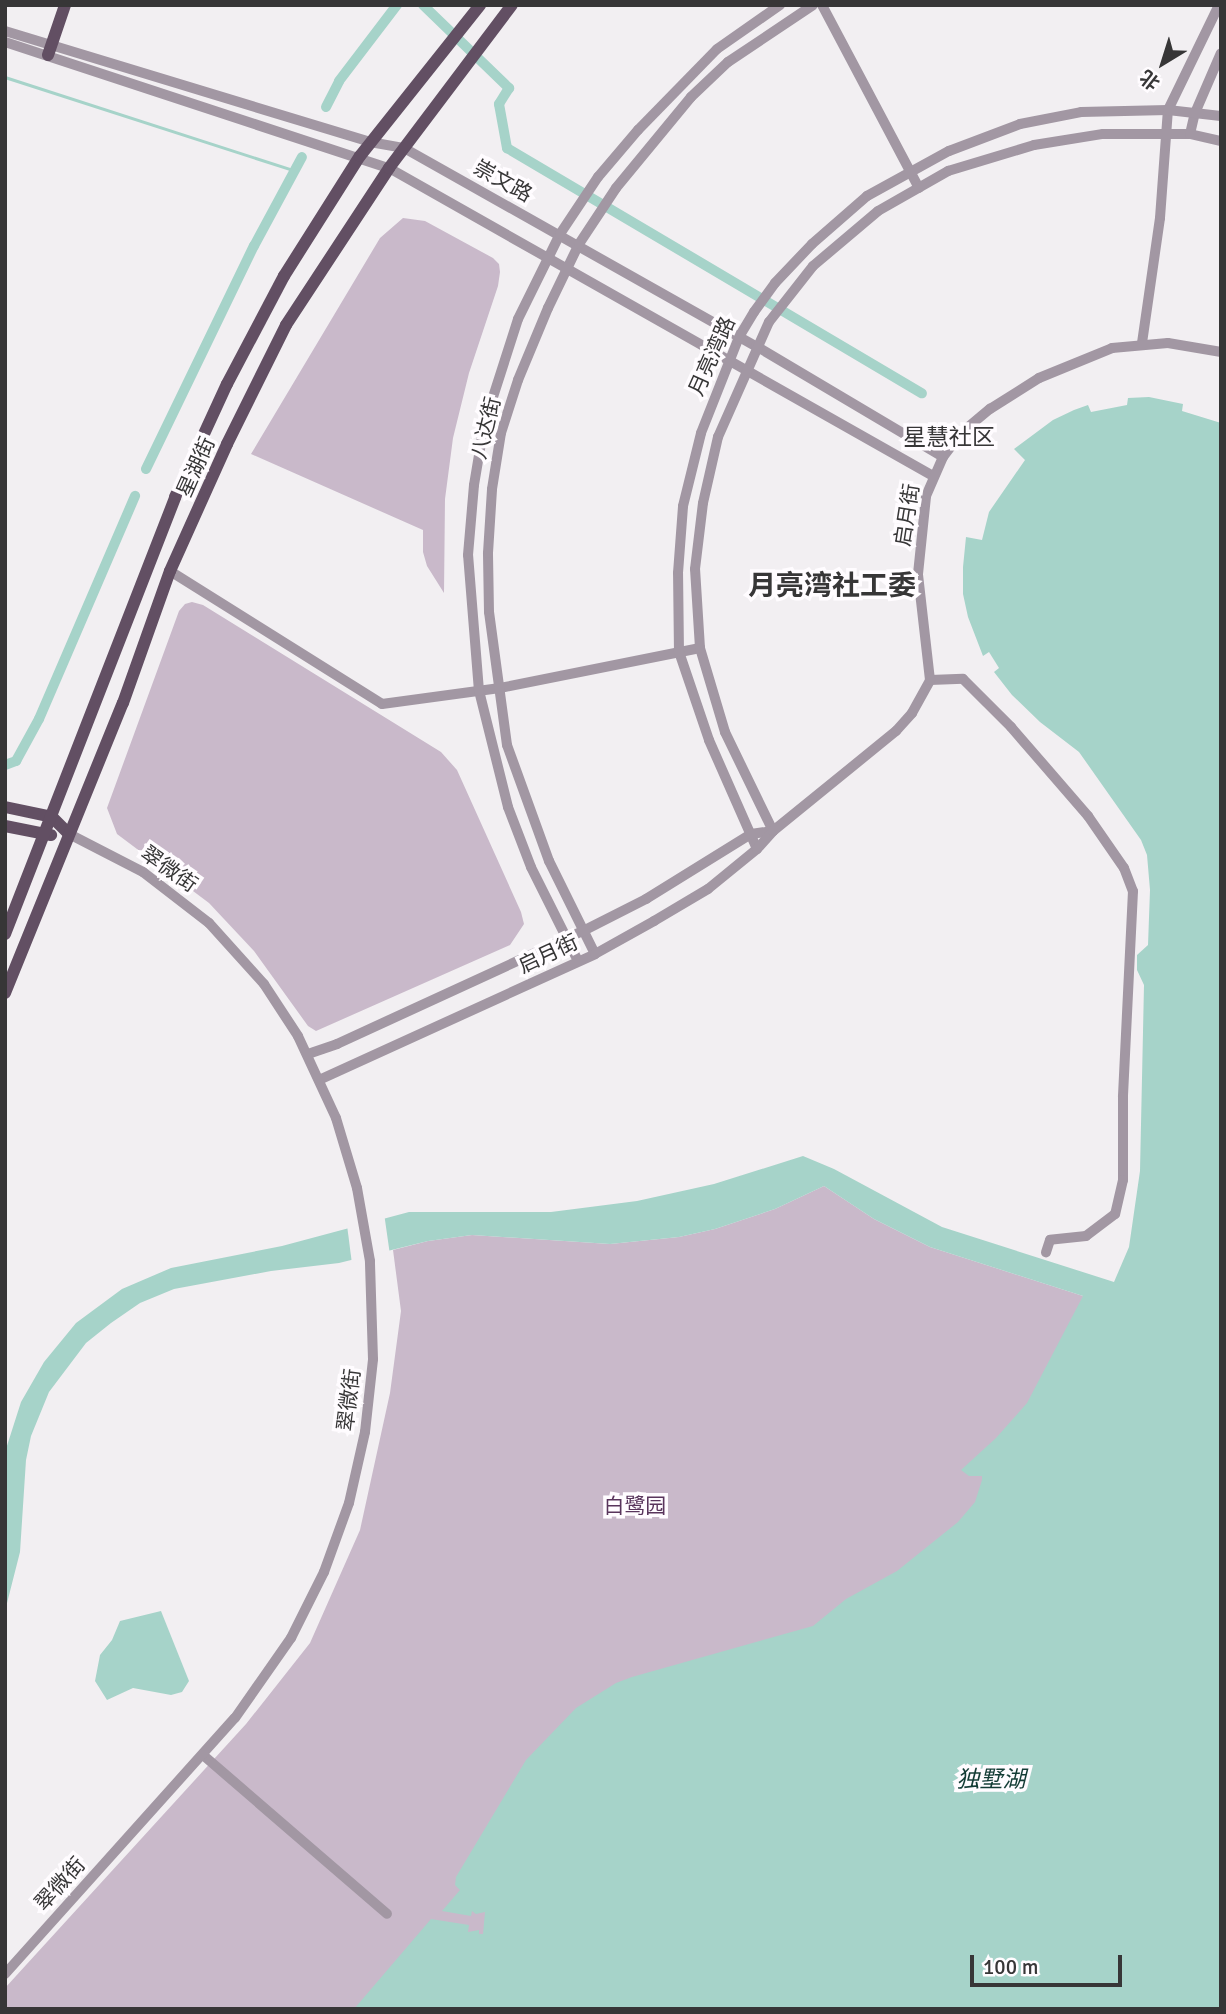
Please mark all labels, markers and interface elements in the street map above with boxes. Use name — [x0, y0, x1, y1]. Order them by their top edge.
north arrow — [1128, 28, 1198, 98]
text: 北 — [1135, 64, 1165, 95]
street label: 崇文路 — [469, 155, 537, 207]
street label: 月亮湾路 — [683, 313, 741, 399]
street label: 八达街 — [466, 394, 506, 462]
district label: 星慧社区 — [903, 424, 995, 452]
street label: 星湖街 — [172, 433, 220, 501]
street label: 启月街 — [890, 482, 924, 548]
district label: 月亮湾社工委 — [748, 569, 916, 603]
street label: 翠微街 — [136, 841, 202, 897]
street label: 启月街 — [514, 929, 582, 979]
street label: 翠微街 — [333, 1367, 365, 1433]
park label: 白鹭园 — [604, 1493, 666, 1519]
water label: 独墅湖 — [957, 1766, 1025, 1794]
street label: 翠微街 — [30, 1852, 90, 1916]
scale bar — [974, 1940, 1126, 1984]
text: 100 m — [983, 1954, 1038, 1980]

